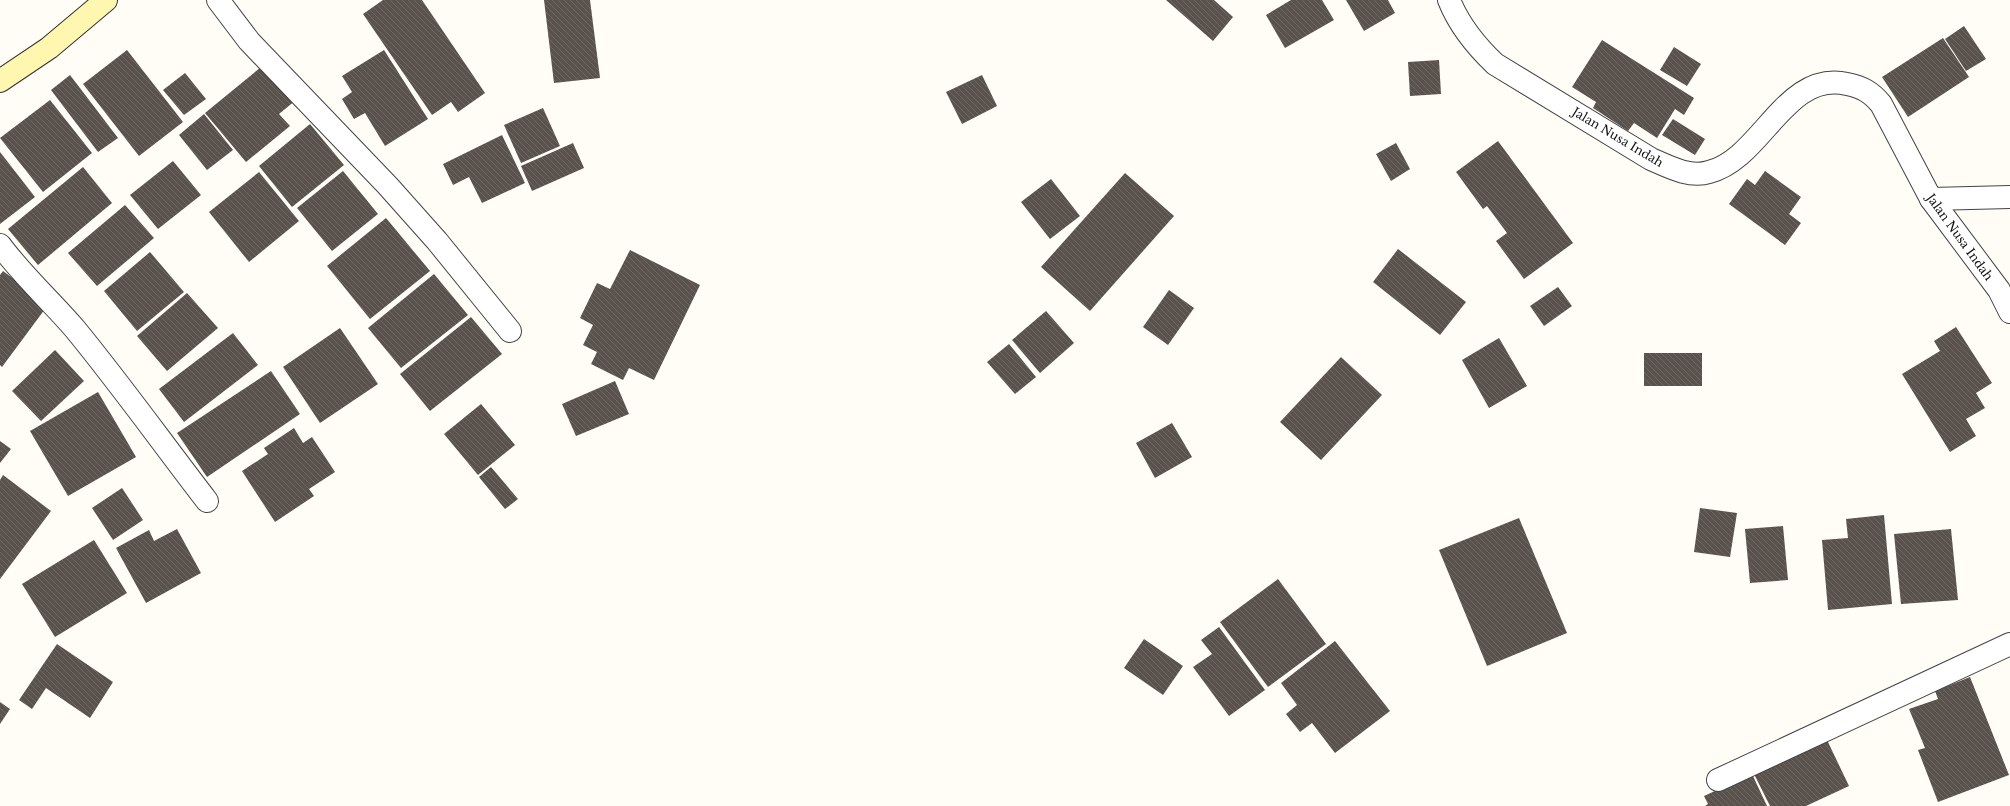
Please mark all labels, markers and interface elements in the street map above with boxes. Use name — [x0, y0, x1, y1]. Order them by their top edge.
street label: Jalan Nusa Indah — [1568, 103, 1666, 170]
street label: Jalan Nusa Indah — [1922, 189, 1996, 283]

